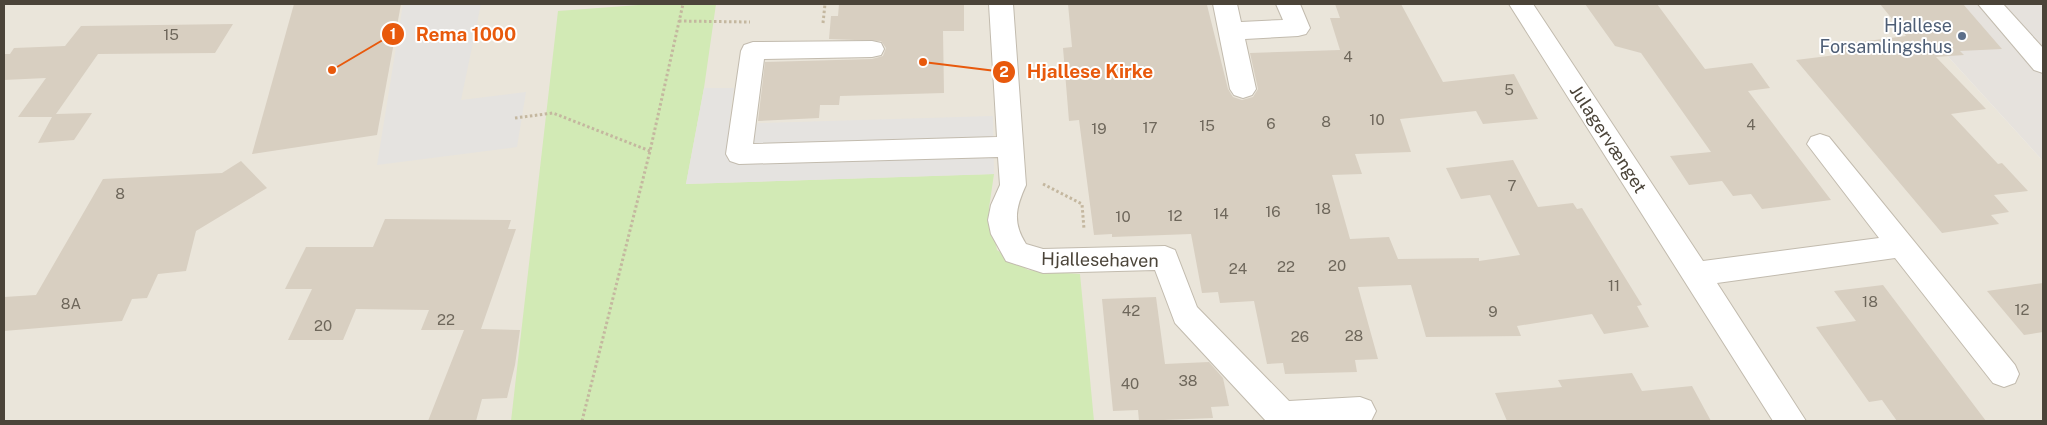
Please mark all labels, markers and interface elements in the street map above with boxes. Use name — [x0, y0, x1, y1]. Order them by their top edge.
place label: Hjallese Forsamlingshus — [1820, 15, 1952, 57]
callout: Rema 1000 — [380, 17, 526, 51]
text: Rema 1000 — [416, 23, 516, 45]
text: 1 — [390, 25, 396, 42]
house number: 15 — [163, 26, 179, 43]
marker: Hjallese Forsamlingshus — [1956, 30, 1968, 42]
house number: 4 — [1343, 48, 1353, 65]
callout: Hjallese Kirke — [991, 55, 1163, 89]
text: Hjallese Kirke — [1027, 60, 1153, 82]
text: 2 — [999, 63, 1009, 80]
house number: 5 — [1504, 81, 1514, 98]
street label: Julagervænget — [1566, 81, 1651, 197]
house number: 10 — [1369, 111, 1385, 128]
house number: 8 — [1321, 113, 1331, 130]
house number: 6 — [1266, 115, 1276, 132]
house number: 4 — [1746, 116, 1756, 133]
house number: 15 — [1199, 117, 1215, 134]
house number: 17 — [1142, 119, 1158, 136]
house number: 19 — [1091, 120, 1107, 137]
house number: 7 — [1507, 177, 1517, 194]
house number: 8 — [115, 185, 125, 202]
house number: 18 — [1315, 200, 1331, 217]
house number: 16 — [1265, 203, 1281, 220]
house number: 14 — [1213, 205, 1229, 222]
house number: 12 — [1167, 207, 1183, 224]
house number: 10 — [1115, 208, 1131, 225]
street label: Hjallesehaven — [1041, 248, 1159, 271]
house number: 20 — [1328, 257, 1346, 274]
house number: 22 — [1277, 258, 1295, 275]
house number: 24 — [1229, 260, 1247, 277]
house number: 11 — [1608, 277, 1620, 294]
house number: 18 — [1862, 293, 1878, 310]
house number: 8A — [61, 295, 82, 312]
house number: 12 — [2014, 301, 2030, 318]
house number: 42 — [1122, 302, 1140, 319]
house number: 9 — [1488, 303, 1498, 320]
house number: 22 — [437, 311, 455, 328]
house number: 20 — [314, 317, 332, 334]
house number: 28 — [1345, 327, 1363, 344]
house number: 26 — [1291, 328, 1309, 345]
house number: 38 — [1178, 372, 1198, 389]
house number: 40 — [1121, 375, 1139, 392]

